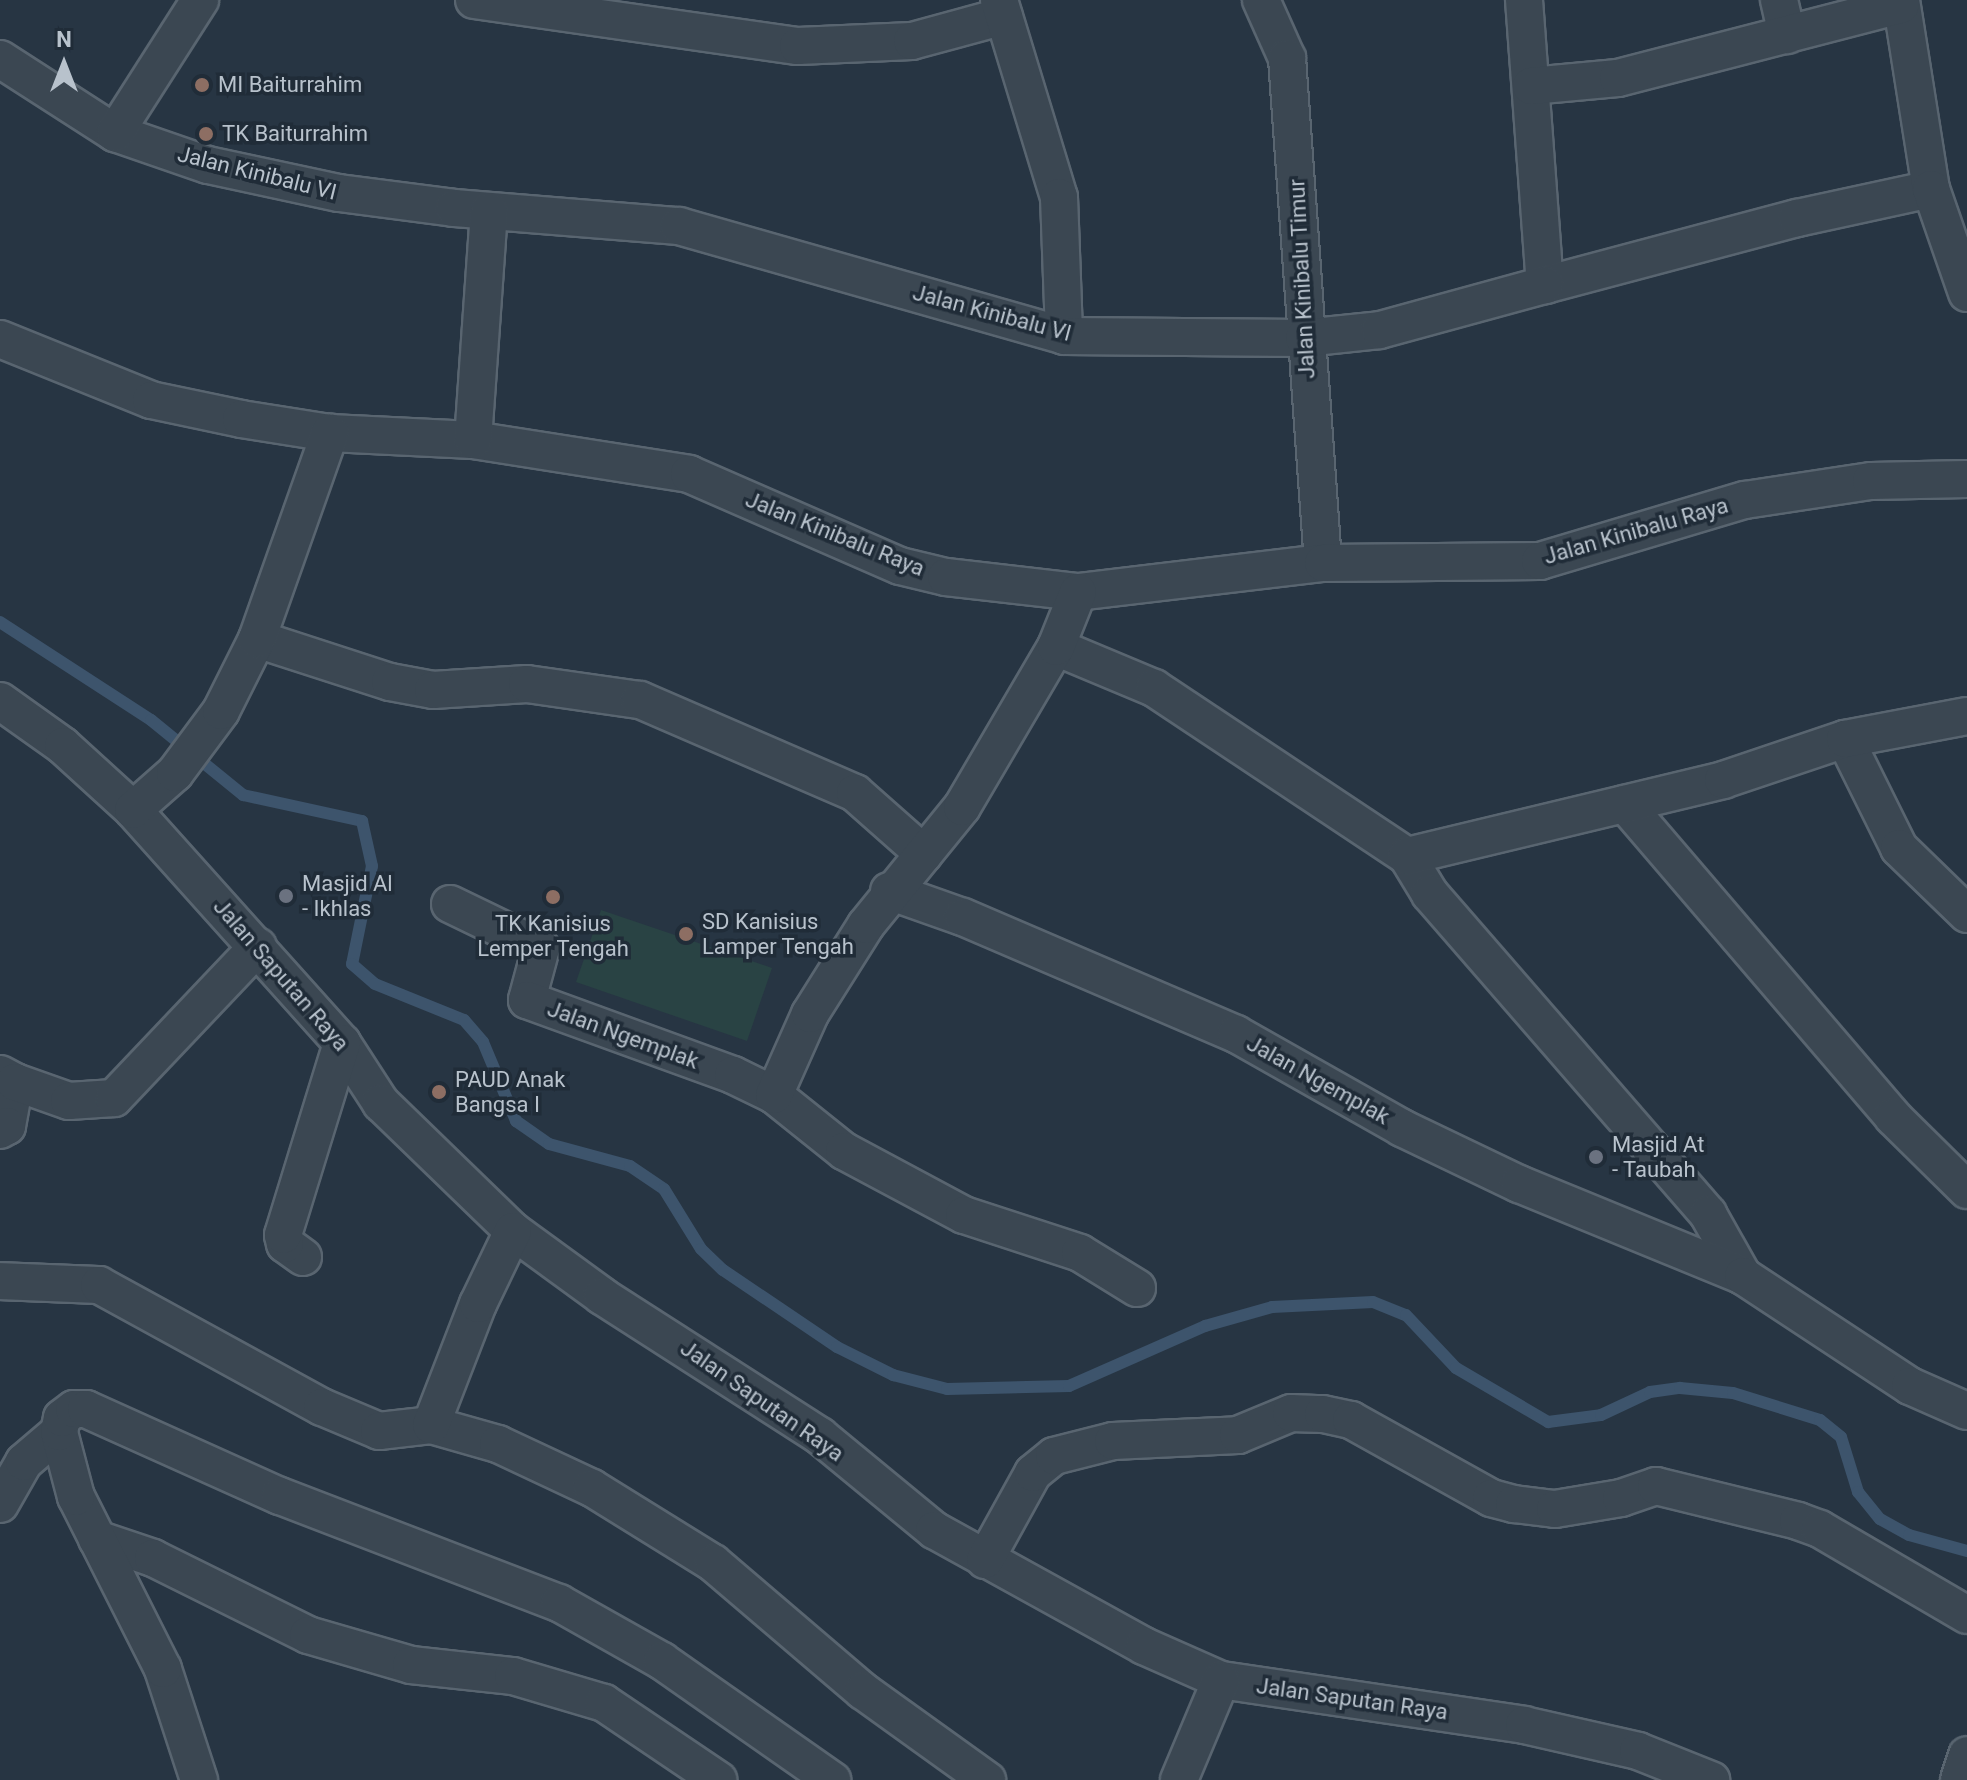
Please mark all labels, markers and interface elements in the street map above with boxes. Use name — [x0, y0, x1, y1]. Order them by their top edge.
north arrow — [24, 24, 104, 104]
text: N — [56, 27, 72, 52]
place label: MI Baiturrahim — [218, 72, 362, 98]
marker: MI Baiturrahim — [193, 76, 211, 94]
place label: TK Baiturrahim — [222, 121, 368, 147]
marker: TK Baiturrahim — [197, 125, 215, 143]
street label: Jalan Kinibalu VI — [175, 140, 339, 206]
street label: Jalan Kinibalu Timur — [1284, 178, 1320, 380]
street label: Jalan Kinibalu VI — [910, 279, 1074, 347]
street label: Jalan Kinibalu Raya — [742, 486, 928, 582]
street label: Jalan Kinibalu Raya — [1541, 492, 1731, 570]
place label: Masjid Al - Ikhlas — [302, 870, 393, 922]
marker: Masjid Al - Ikhlas — [277, 887, 295, 905]
marker: TK Kanisius Lemper Tengah — [544, 888, 562, 906]
street label: Jalan Saputan Raya — [208, 894, 354, 1056]
place label: SD Kanisius Lamper Tengah — [702, 908, 854, 960]
place label: TK Kanisius Lemper Tengah — [477, 910, 629, 962]
marker: SD Kanisius Lamper Tengah — [677, 925, 695, 943]
street label: Jalan Ngemplak — [544, 995, 702, 1075]
street label: Jalan Ngemplak — [1242, 1030, 1394, 1130]
place label: PAUD Anak Bangsa I — [455, 1066, 565, 1118]
marker: PAUD Anak Bangsa I — [430, 1083, 448, 1101]
place label: Masjid At - Taubah — [1612, 1131, 1704, 1182]
marker: Masjid At - Taubah — [1587, 1148, 1605, 1166]
street label: Jalan Saputan Raya — [675, 1335, 849, 1467]
street label: Jalan Saputan Raya — [1255, 1673, 1449, 1725]

